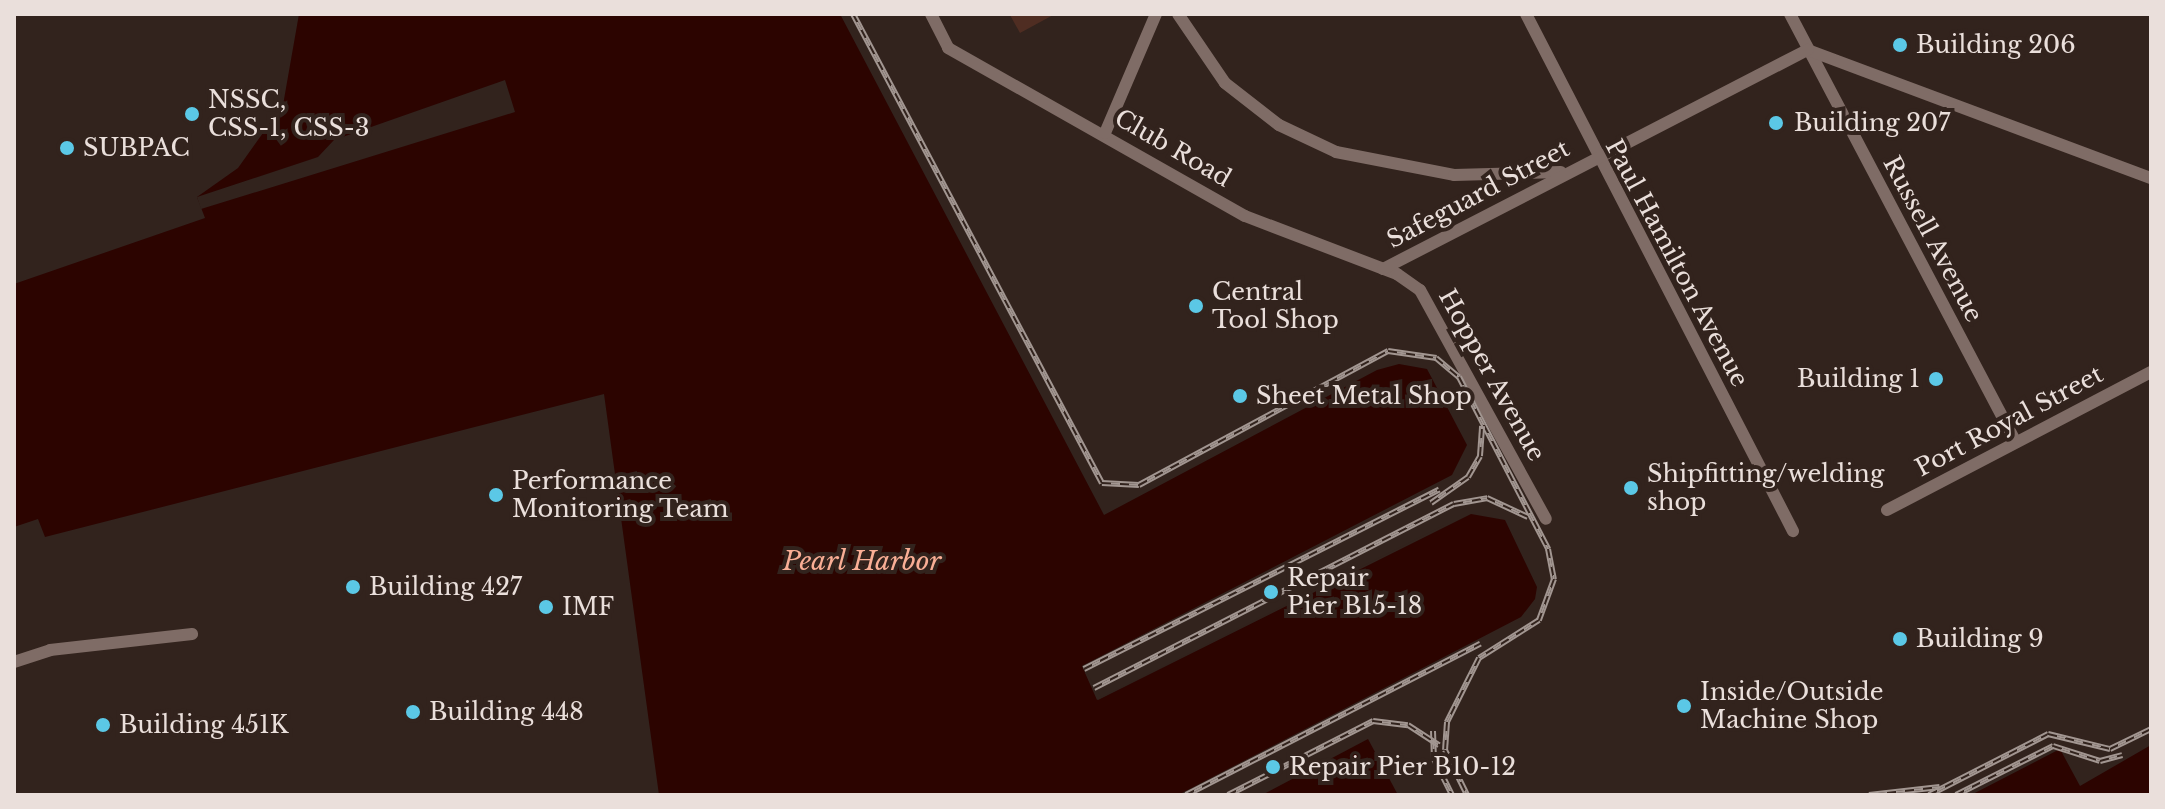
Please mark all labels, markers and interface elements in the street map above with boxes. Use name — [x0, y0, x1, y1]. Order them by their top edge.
place label: Building 206 — [1916, 31, 2076, 59]
marker: Building 206 — [1891, 36, 1909, 54]
place label: NSSC, CSS-1, CSS-3 — [208, 86, 370, 142]
street label: Club Road — [1110, 103, 1236, 193]
marker: NSSC, CSS-1, CSS-3 — [183, 105, 201, 123]
place label: Building 207 — [1794, 109, 1951, 137]
marker: Building 207 — [1765, 112, 1787, 134]
place label: SUBPAC — [83, 134, 190, 162]
street label: Safeguard Street — [1382, 134, 1574, 254]
street label: Paul Hamilton Avenue — [1599, 134, 1755, 392]
marker: SUBPAC — [58, 139, 76, 157]
street label: Russell Avenue — [1877, 151, 1989, 327]
place label: Central Tool Shop — [1212, 278, 1339, 334]
street label: Hopper Avenue — [1433, 283, 1551, 467]
marker: Central Tool Shop — [1187, 297, 1205, 315]
street label: Port Royal Street — [1910, 359, 2108, 483]
place label: Building 1 — [1797, 365, 1920, 393]
marker: Building 1 — [1927, 370, 1945, 388]
place label: Sheet Metal Shop — [1256, 382, 1472, 410]
marker: Sheet Metal Shop — [1231, 387, 1249, 405]
place label: Shipfitting/welding shop — [1647, 460, 1884, 516]
place label: Performance Monitoring Team — [512, 467, 730, 523]
marker: Shipfitting/welding shop — [1622, 479, 1640, 497]
marker: Performance Monitoring Team — [487, 486, 505, 504]
water label: Pearl Harbor — [782, 546, 942, 578]
place label: Repair Pier B15-18 — [1287, 564, 1423, 620]
place label: Building 427 — [369, 573, 522, 601]
marker: Building 427 — [344, 578, 362, 596]
marker: Repair Pier B15-18 — [1262, 583, 1280, 601]
place label: IMF — [562, 593, 614, 621]
marker: IMF — [537, 598, 555, 616]
place label: Building 9 — [1916, 625, 2044, 653]
marker: Building 9 — [1891, 630, 1909, 648]
place label: Inside/Outside Machine Shop — [1700, 678, 1883, 734]
marker: Inside/Outside Machine Shop — [1675, 697, 1693, 715]
place label: Building 448 — [429, 698, 584, 726]
marker: Building 448 — [404, 703, 422, 721]
place label: Building 451K — [119, 711, 289, 739]
marker: Building 451K — [94, 716, 112, 734]
place label: Repair Pier B10-12 — [1289, 753, 1517, 781]
marker: Repair Pier B10-12 — [1264, 758, 1282, 776]

